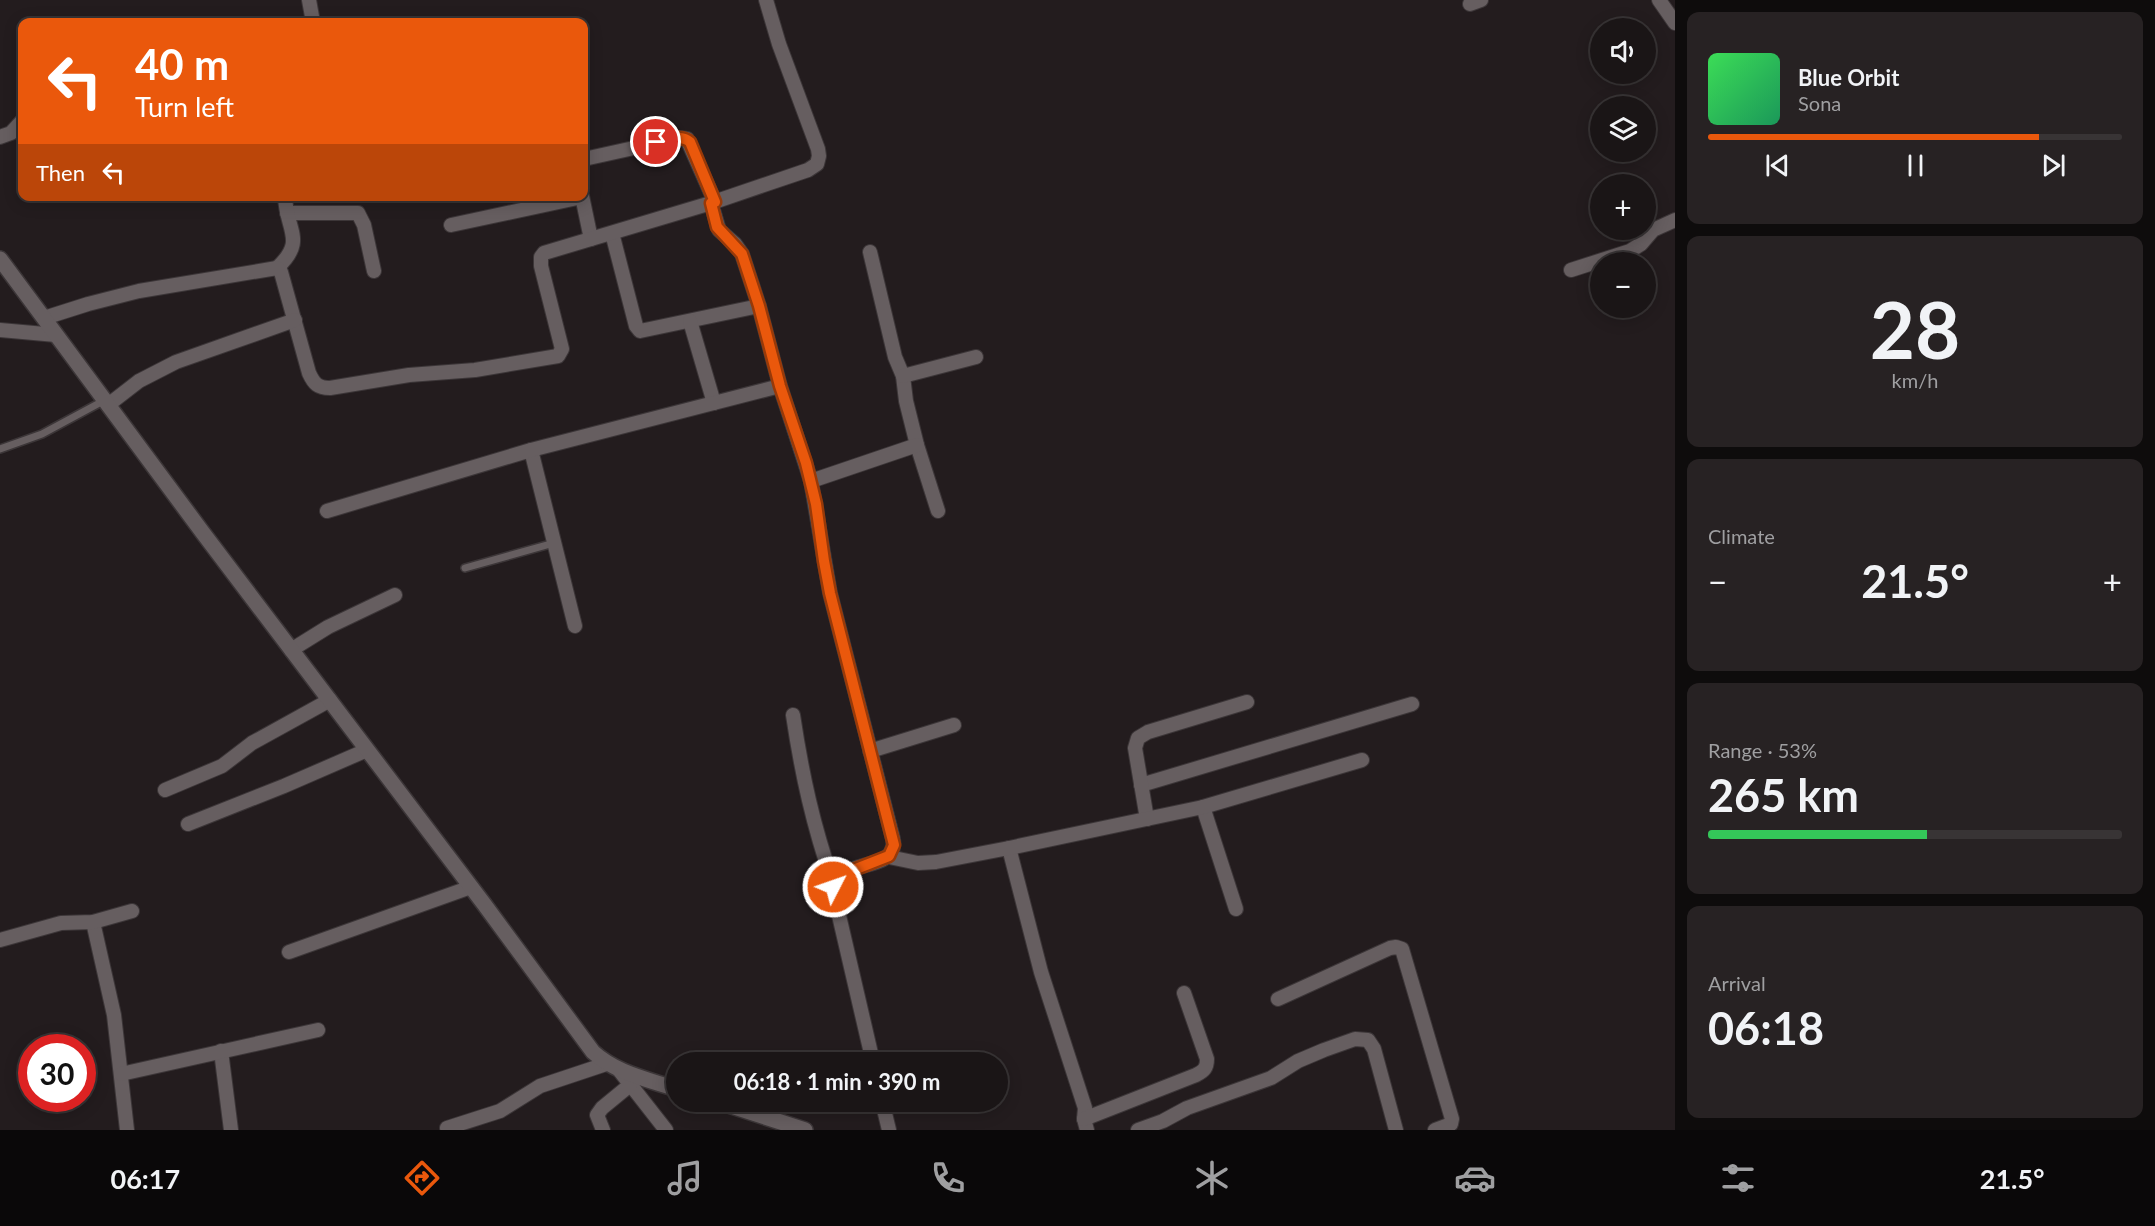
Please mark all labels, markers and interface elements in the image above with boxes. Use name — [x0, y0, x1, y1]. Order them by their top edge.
map controls — [1590, 18, 1656, 318]
button: sound — [1590, 18, 1656, 84]
text: 40 m — [135, 39, 229, 89]
icon: left — [36, 42, 114, 120]
text: Blue Orbit — [1798, 64, 1899, 91]
text: Turn left — [135, 90, 234, 123]
text: Sona — [1798, 91, 1841, 115]
button: layers — [1590, 96, 1656, 162]
pin — [630, 116, 681, 167]
icon: arrive — [639, 125, 672, 158]
icon: previous — [1761, 149, 1794, 182]
icon: pause — [1899, 149, 1932, 182]
icon: next — [2037, 149, 2070, 182]
icon: left — [97, 156, 130, 189]
text: Then — [36, 159, 85, 186]
button: + — [1590, 174, 1656, 240]
button: − — [1590, 252, 1656, 318]
text: 28 — [1870, 282, 1960, 376]
text: km/h — [1892, 368, 1938, 392]
text: Climate — [1708, 524, 1775, 548]
text: 21.5° — [1861, 554, 1969, 608]
text: − — [1708, 561, 1727, 601]
text: + — [2103, 561, 2122, 601]
text: Range · 53% — [1708, 738, 1817, 762]
text: 265 km — [1708, 768, 1859, 822]
position arrow — [801, 855, 865, 919]
text: Arrival — [1708, 971, 1766, 995]
text: 06:18 — [1708, 1001, 1824, 1055]
speed limit sign: 30 — [18, 1034, 96, 1112]
text: 06:18 · 1 min · 390 m — [734, 1068, 940, 1095]
icon: directions — [401, 1157, 443, 1199]
icon: music — [664, 1157, 706, 1199]
icon: phone — [927, 1157, 969, 1199]
icon: climate — [1191, 1157, 1233, 1199]
icon: car — [1454, 1157, 1496, 1199]
icon: filters — [1717, 1157, 1759, 1199]
text: 06:17 — [111, 1162, 180, 1195]
text: 21.5° — [1980, 1162, 2044, 1195]

